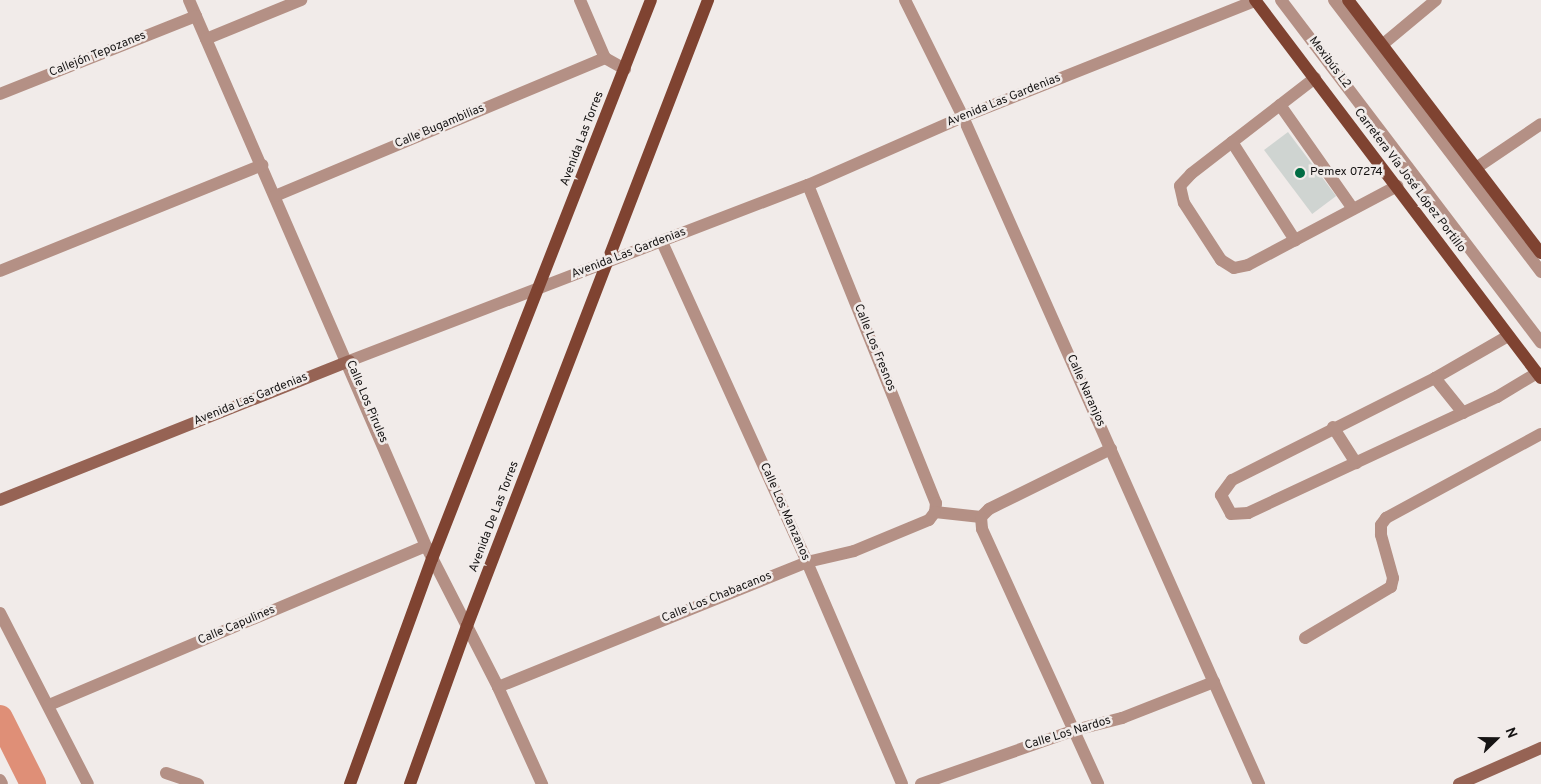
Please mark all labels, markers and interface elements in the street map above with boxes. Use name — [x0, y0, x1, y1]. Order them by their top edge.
street label: Callejón Tepozanes — [47, 29, 149, 81]
street label: Mexibús L2 — [1305, 34, 1353, 92]
street label: Avenida Las Gardenias — [945, 72, 1063, 130]
street label: Avenida Las Torres — [558, 89, 608, 189]
street label: Calle Bugambilias — [393, 102, 487, 152]
street label: Carretera Vía José López Portillo — [1350, 106, 1468, 256]
place label: Pemex 07274 — [1310, 166, 1383, 180]
marker: Pemex 07274 — [1294, 167, 1306, 179]
street label: Avenida Las Gardenias — [570, 226, 688, 282]
street label: Calle Los Fresnos — [850, 302, 898, 394]
street label: Calle Naranjos — [1063, 353, 1107, 429]
street label: Calle Los Pirules — [342, 359, 390, 445]
street label: Avenida Las Gardenias — [192, 371, 310, 429]
street label: Avenida De Las Torres — [467, 459, 523, 575]
street label: Calle Los Manzanos — [756, 461, 812, 563]
street label: Calle Los Chabacanos — [660, 569, 774, 627]
street label: Calle Capulines — [196, 603, 278, 649]
street label: Calle Los Nardos — [1023, 714, 1113, 754]
north arrow — [1471, 714, 1521, 764]
text: N — [1501, 725, 1520, 741]

